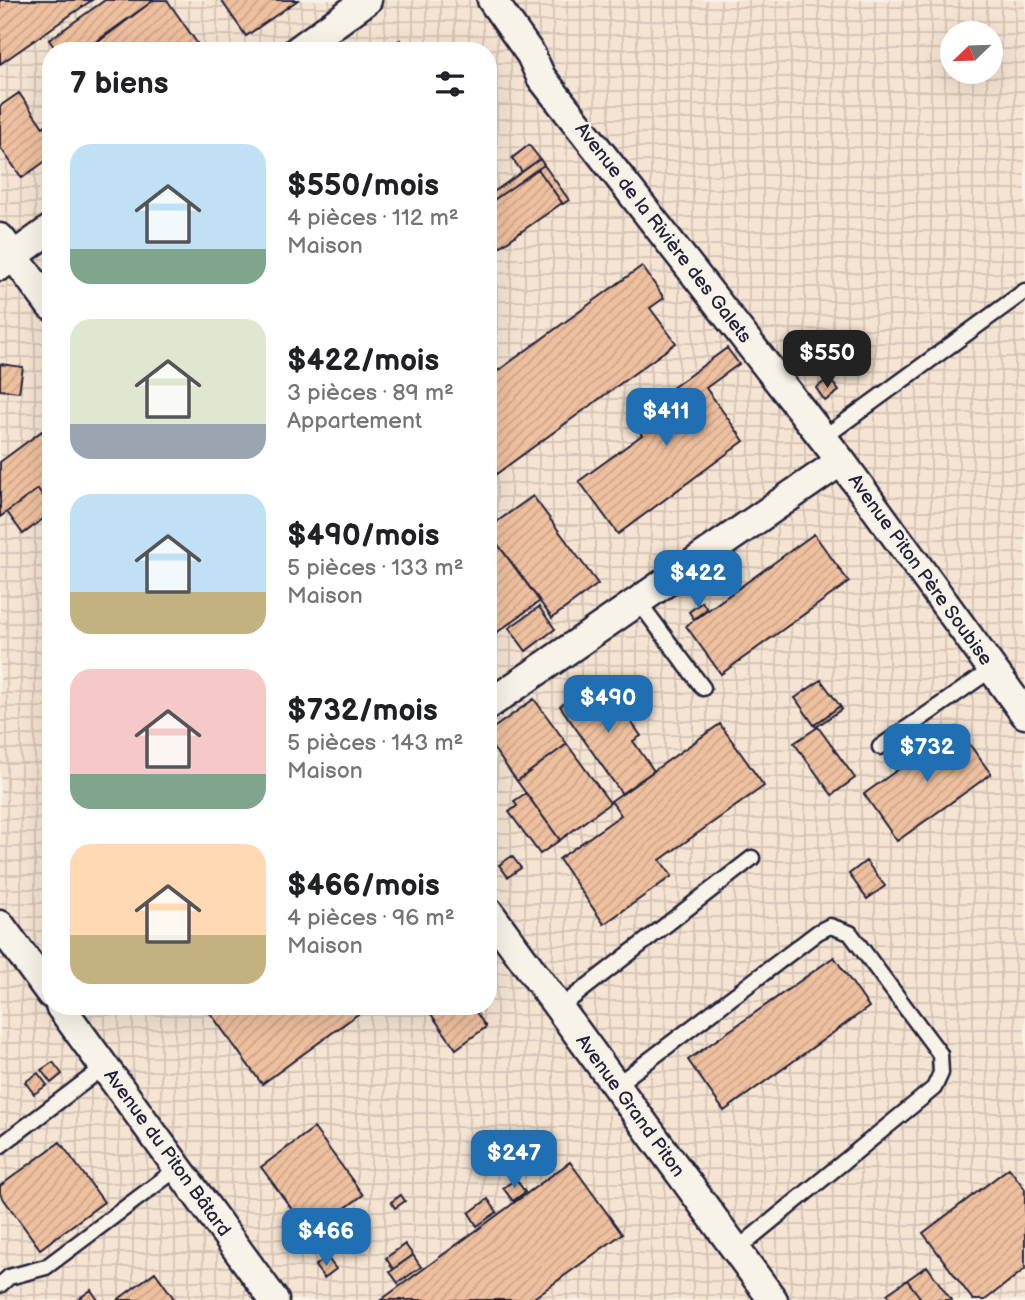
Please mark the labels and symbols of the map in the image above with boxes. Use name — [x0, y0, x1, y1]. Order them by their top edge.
north arrow — [940, 21, 1003, 84]
street label: Avenue de la Rivière des Galets — [570, 118, 756, 348]
pin: $550 — [786, 330, 868, 390]
pin: $411 — [625, 388, 707, 448]
street label: Avenue Piton Père Soubise — [843, 470, 997, 670]
pin: $422 — [657, 550, 739, 610]
pin: $490 — [567, 676, 649, 735]
pin: $732 — [886, 724, 968, 784]
street label: Avenue Grand Piton — [571, 1030, 689, 1182]
street label: Avenue du Piton Bâtard — [99, 1065, 235, 1241]
pin: $247 — [473, 1130, 555, 1190]
pin: $466 — [285, 1208, 367, 1268]

